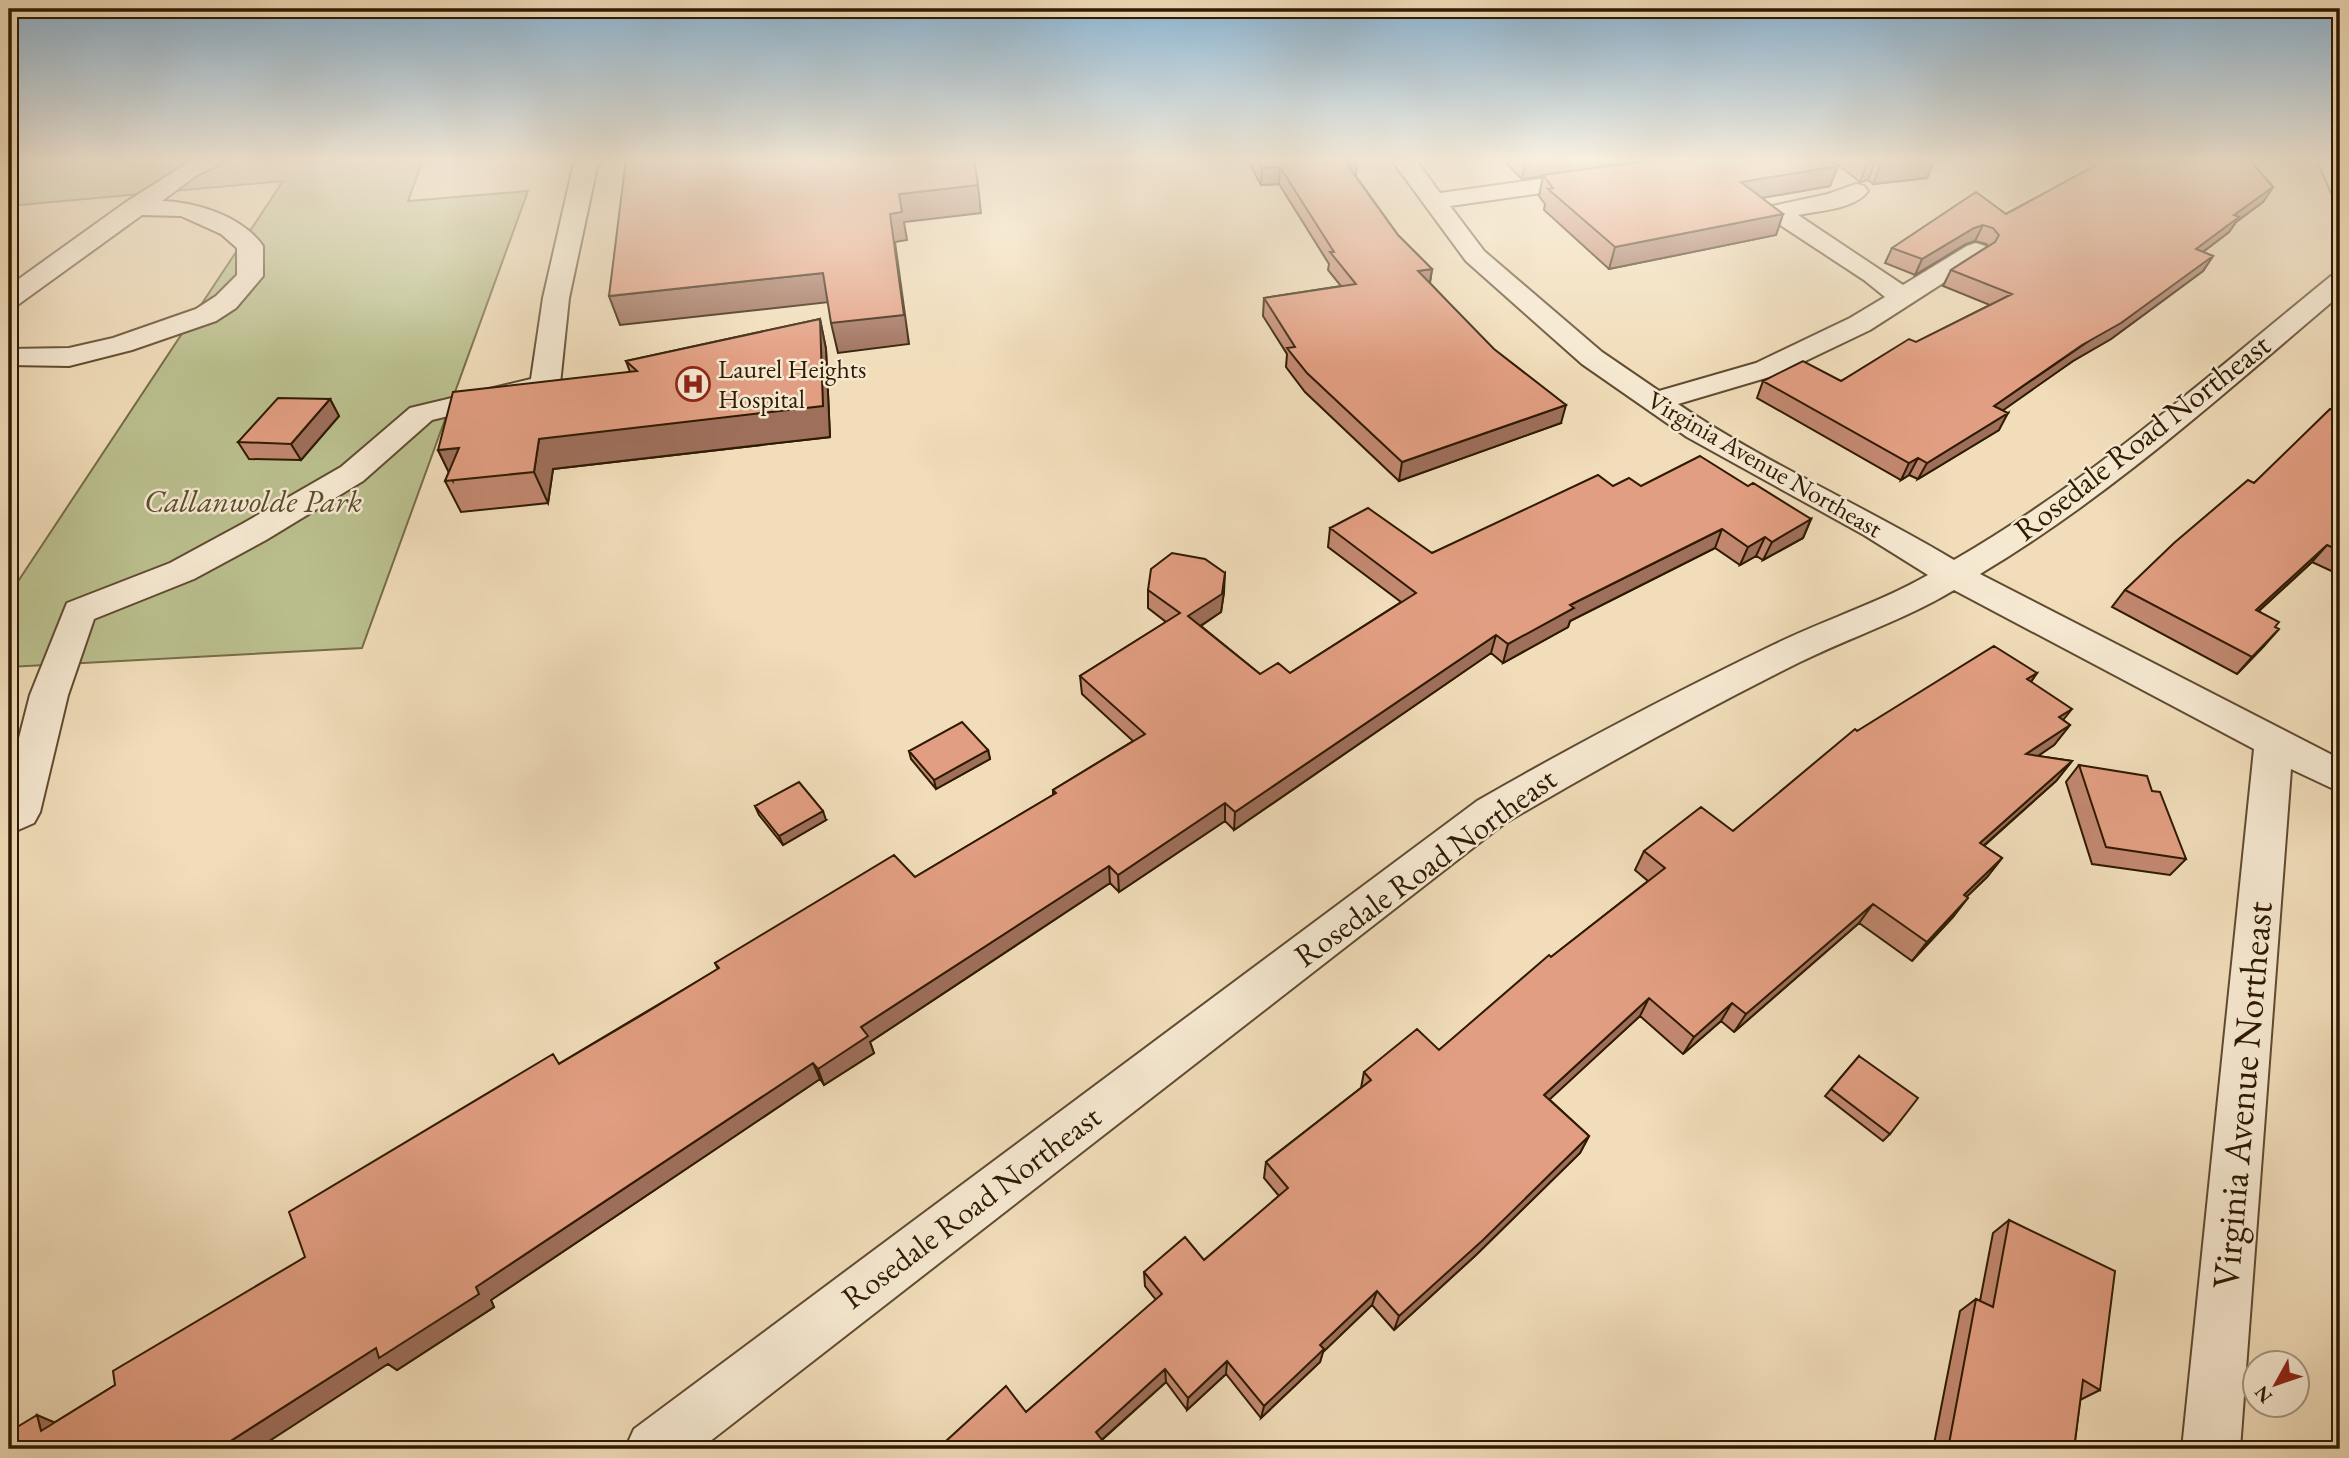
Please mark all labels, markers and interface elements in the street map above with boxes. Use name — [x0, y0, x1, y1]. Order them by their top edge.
street label: Rosedale Road Northeast — [2005, 324, 2279, 550]
place label: Laurel Heights Hospital — [718, 352, 866, 416]
hospital icon: Laurel Heights Hospital — [674, 365, 712, 403]
street label: Virginia Avenue Northeast — [1641, 383, 1889, 545]
park label: Callanwolde Park — [144, 480, 362, 522]
street label: Rosedale Road Northeast — [1286, 758, 1564, 976]
street label: Virginia Avenue Northeast — [2200, 899, 2283, 1291]
street label: Rosedale Road Northeast — [833, 1096, 1109, 1318]
north arrow — [2240, 1350, 2310, 1420]
text: N — [2248, 1380, 2278, 1409]

